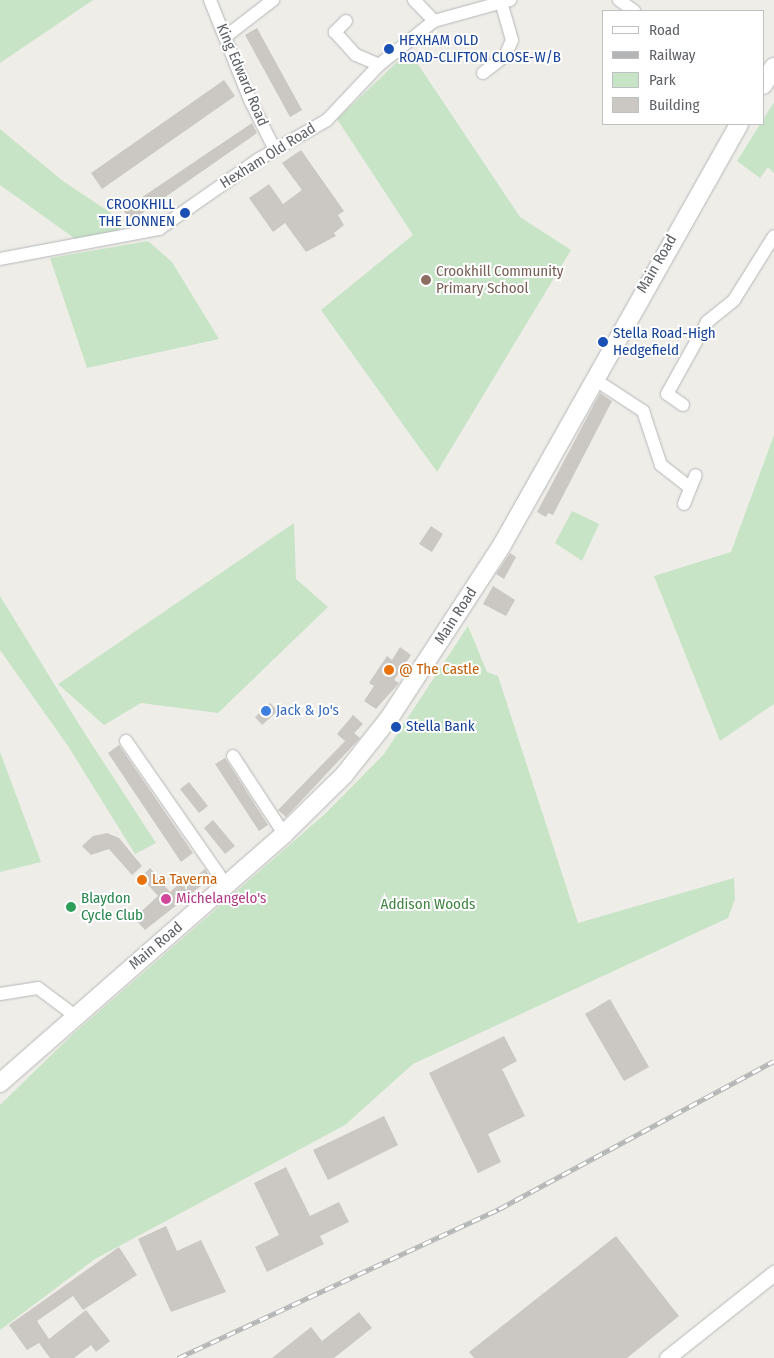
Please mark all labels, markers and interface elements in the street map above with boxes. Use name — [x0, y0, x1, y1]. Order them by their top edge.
legend — [602, 10, 764, 125]
street label: King Edward Road — [212, 21, 272, 129]
text: Road — [649, 21, 680, 39]
place label: HEXHAM OLD ROAD-CLIFTON CLOSE-W/B — [399, 31, 561, 66]
marker: HEXHAM OLD ROAD-CLIFTON CLOSE-W/B — [383, 43, 395, 55]
text: Railway — [649, 46, 696, 64]
text: Park — [649, 71, 676, 89]
text: Building — [649, 96, 700, 114]
street label: Hexham Old Road — [217, 119, 319, 193]
place label: CROOKHILL THE LONNEN — [99, 195, 175, 230]
marker: CROOKHILL THE LONNEN — [179, 207, 191, 219]
street label: Main Road — [633, 232, 681, 296]
place label: Crookhill Community Primary School — [436, 262, 563, 297]
marker: Crookhill Community Primary School — [420, 274, 432, 286]
place label: Stella Road-High Hedgefield — [613, 324, 716, 359]
marker: Stella Road-High Hedgefield — [597, 336, 609, 348]
street label: Main Road — [431, 584, 481, 648]
place label: @ The Castle — [399, 661, 479, 679]
marker: @ The Castle — [383, 664, 395, 676]
place label: Jack & Jo's — [276, 702, 339, 720]
marker: Jack & Jo's — [260, 705, 272, 717]
place label: Stella Bank — [406, 718, 475, 736]
marker: Stella Bank — [390, 721, 402, 733]
place label: La Taverna — [152, 871, 217, 889]
marker: La Taverna — [136, 874, 148, 886]
place label: Blaydon Cycle Club — [81, 889, 143, 924]
place label: Michelangelo's — [176, 890, 266, 908]
marker: Michelangelo's — [160, 893, 172, 905]
park label: Addison Woods — [381, 896, 475, 914]
marker: Blaydon Cycle Club — [65, 901, 77, 913]
street label: Main Road — [126, 918, 186, 974]

